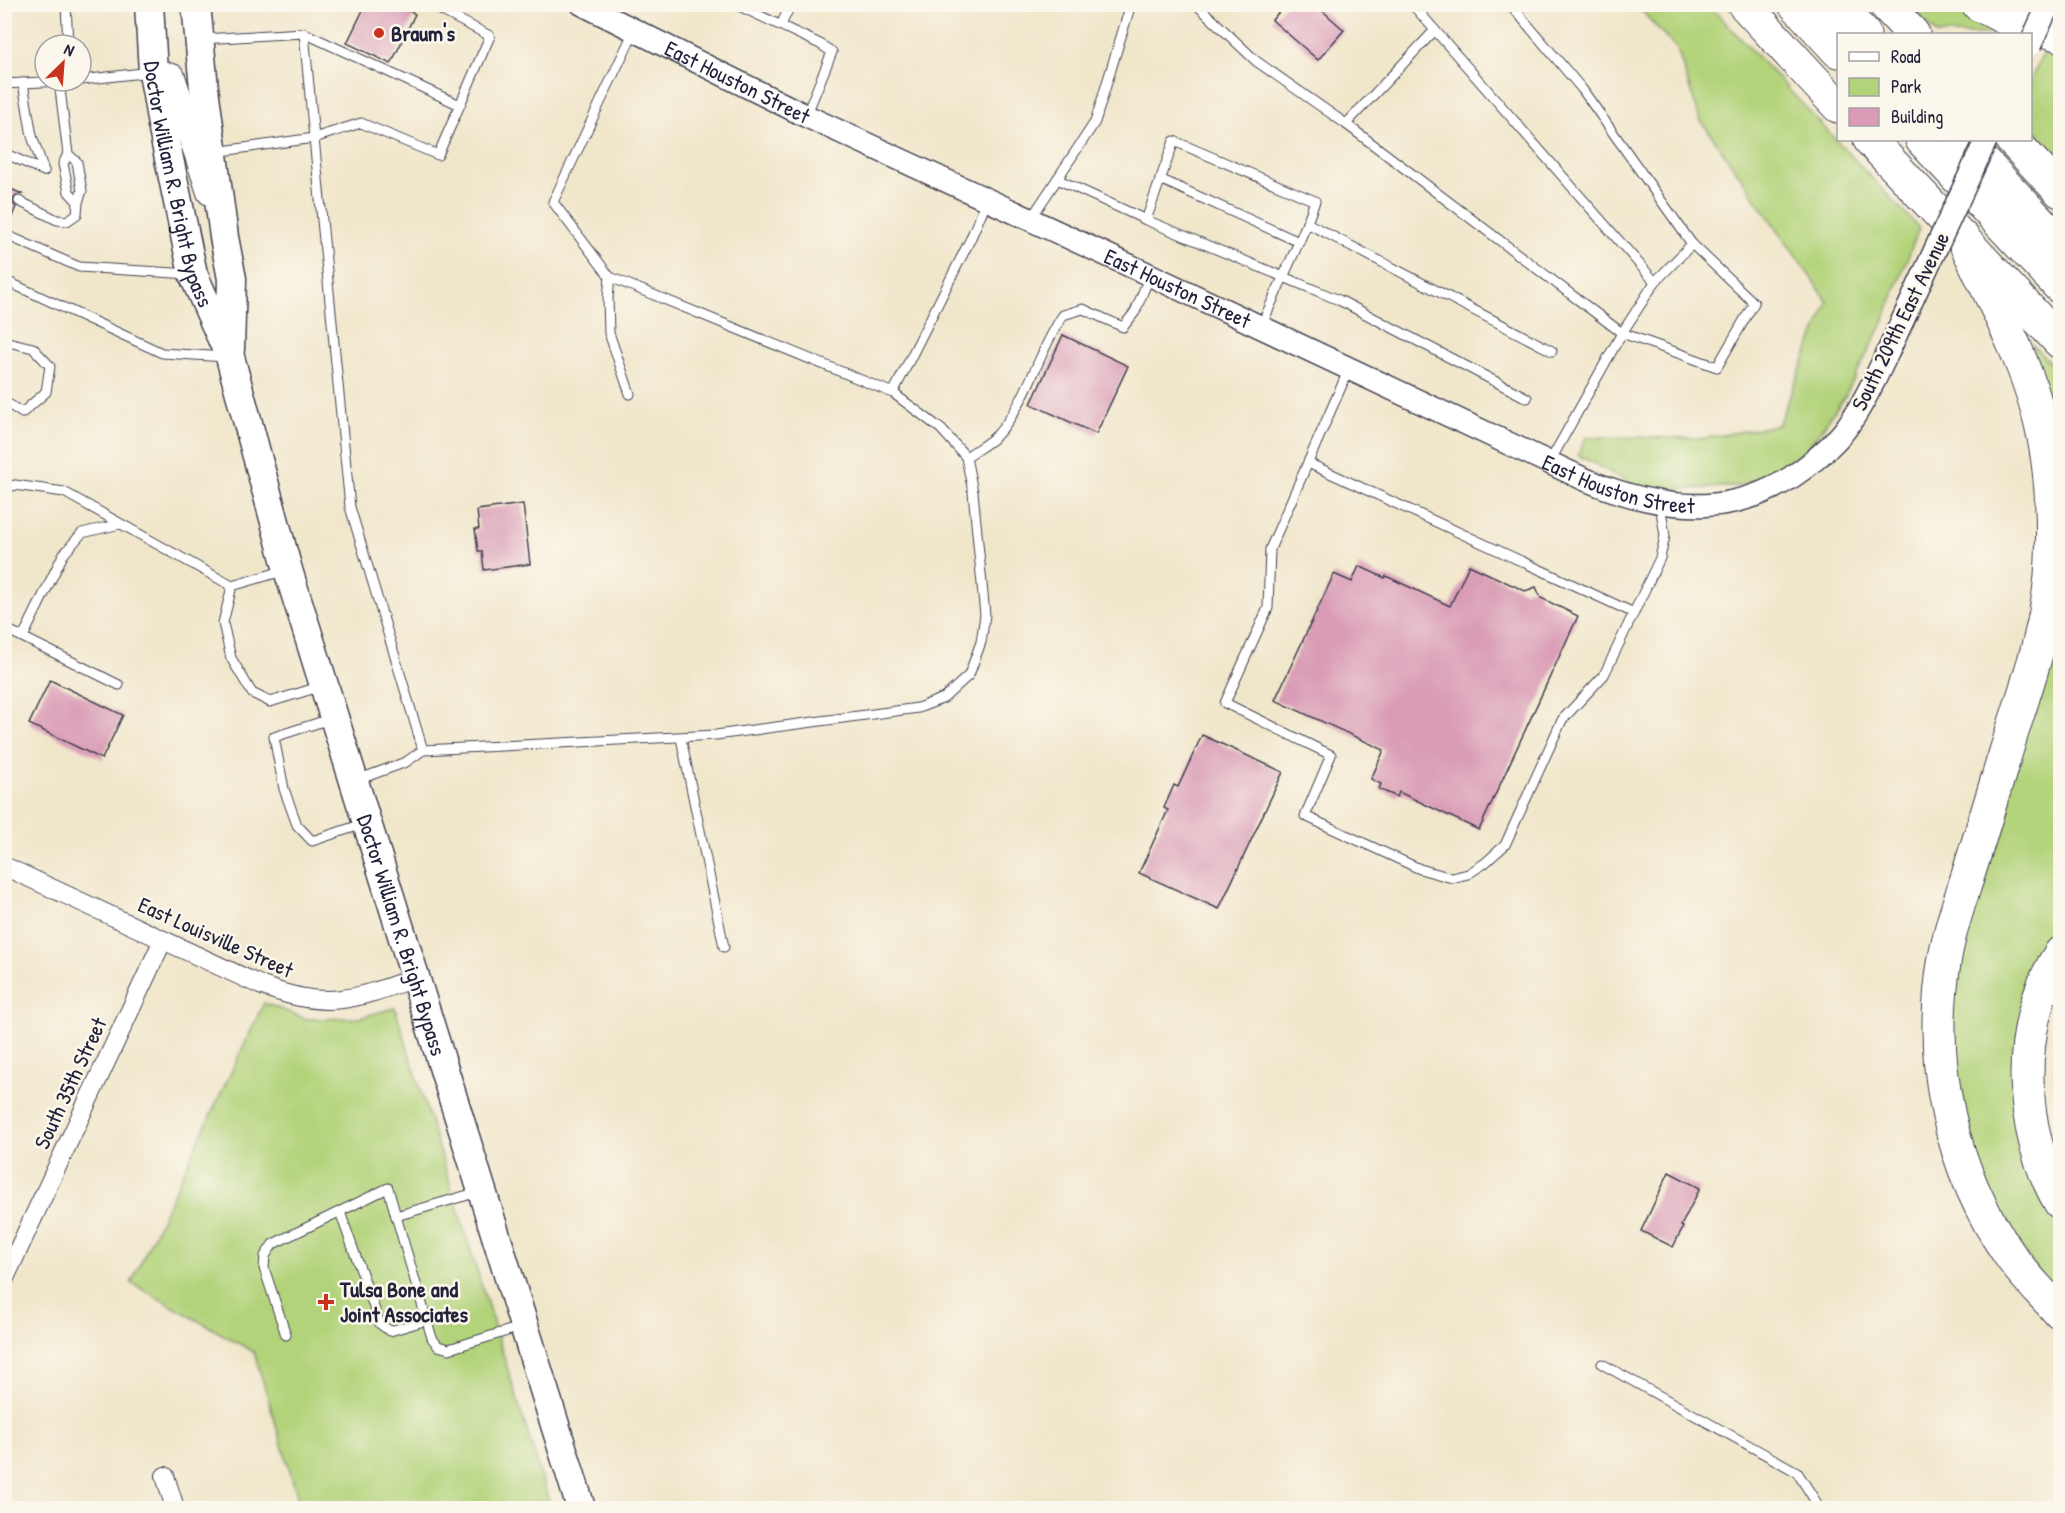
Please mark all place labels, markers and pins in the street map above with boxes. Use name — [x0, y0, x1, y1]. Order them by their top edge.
place label: Braum's — [391, 18, 456, 48]
marker: Braum's — [372, 26, 386, 40]
place label: Tulsa Bone and Joint Associates — [339, 1274, 468, 1329]
marker: Tulsa Bone and Joint Associates — [317, 1293, 335, 1311]

